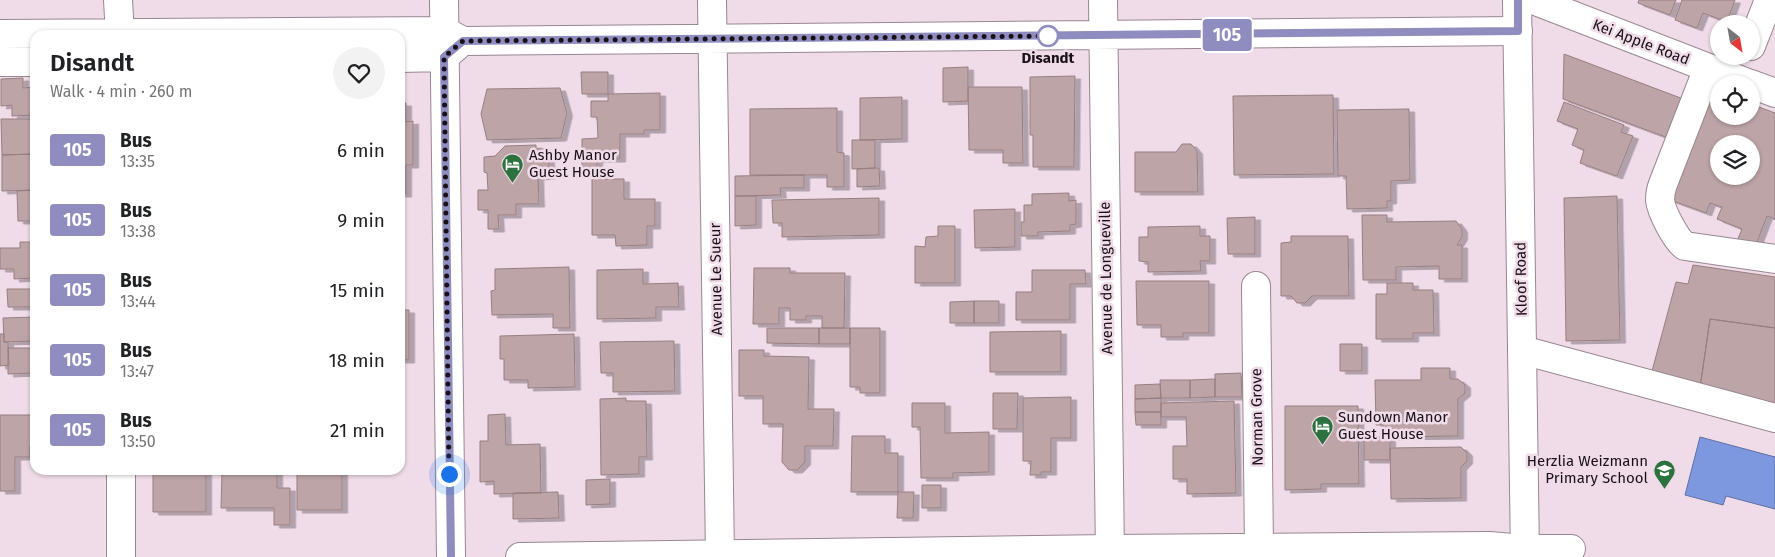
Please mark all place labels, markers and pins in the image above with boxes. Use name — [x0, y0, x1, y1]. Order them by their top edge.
marker: Disandt — [1037, 25, 1059, 47]
place label: Disandt — [1022, 49, 1075, 67]
place label: Ashby Manor Guest House — [529, 146, 617, 181]
hotel icon: Ashby Manor Guest House — [501, 152, 525, 183]
place label: Sundown Manor Guest House — [1338, 408, 1448, 443]
hotel icon: Sundown Manor Guest House — [1310, 414, 1334, 445]
place label: Herzlia Weizmann Primary School — [1527, 452, 1649, 487]
school or university icon: Herzlia Weizmann Primary School — [1652, 458, 1676, 489]

